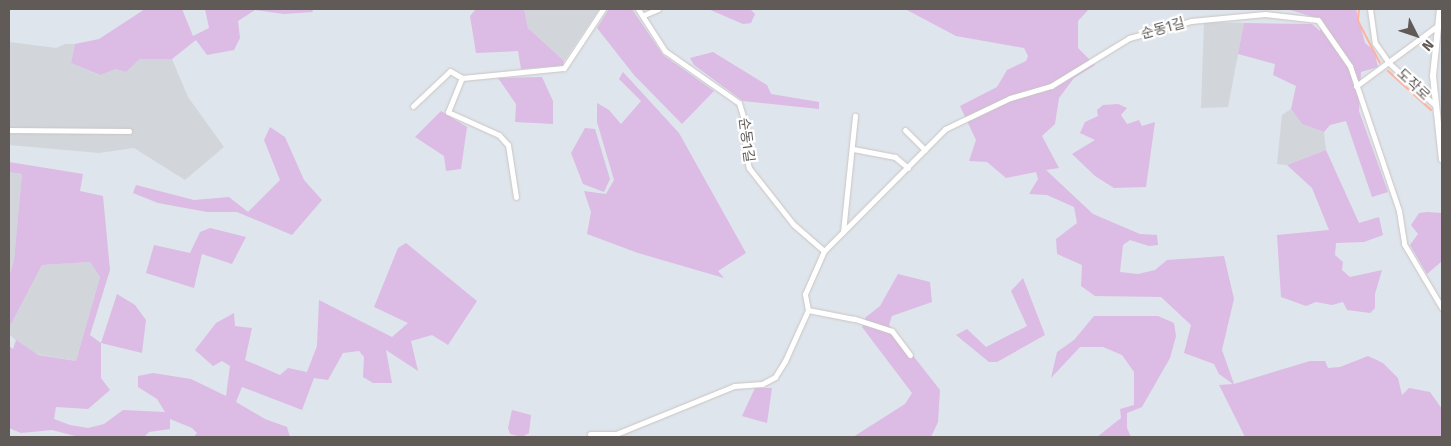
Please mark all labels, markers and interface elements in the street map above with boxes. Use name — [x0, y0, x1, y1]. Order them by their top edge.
north arrow — [1391, 10, 1441, 60]
street label: 순동1길 — [1139, 15, 1187, 43]
text: N — [1418, 36, 1437, 54]
street label: 도작로 — [1393, 66, 1433, 104]
street label: 순동1길 — [735, 117, 757, 163]

